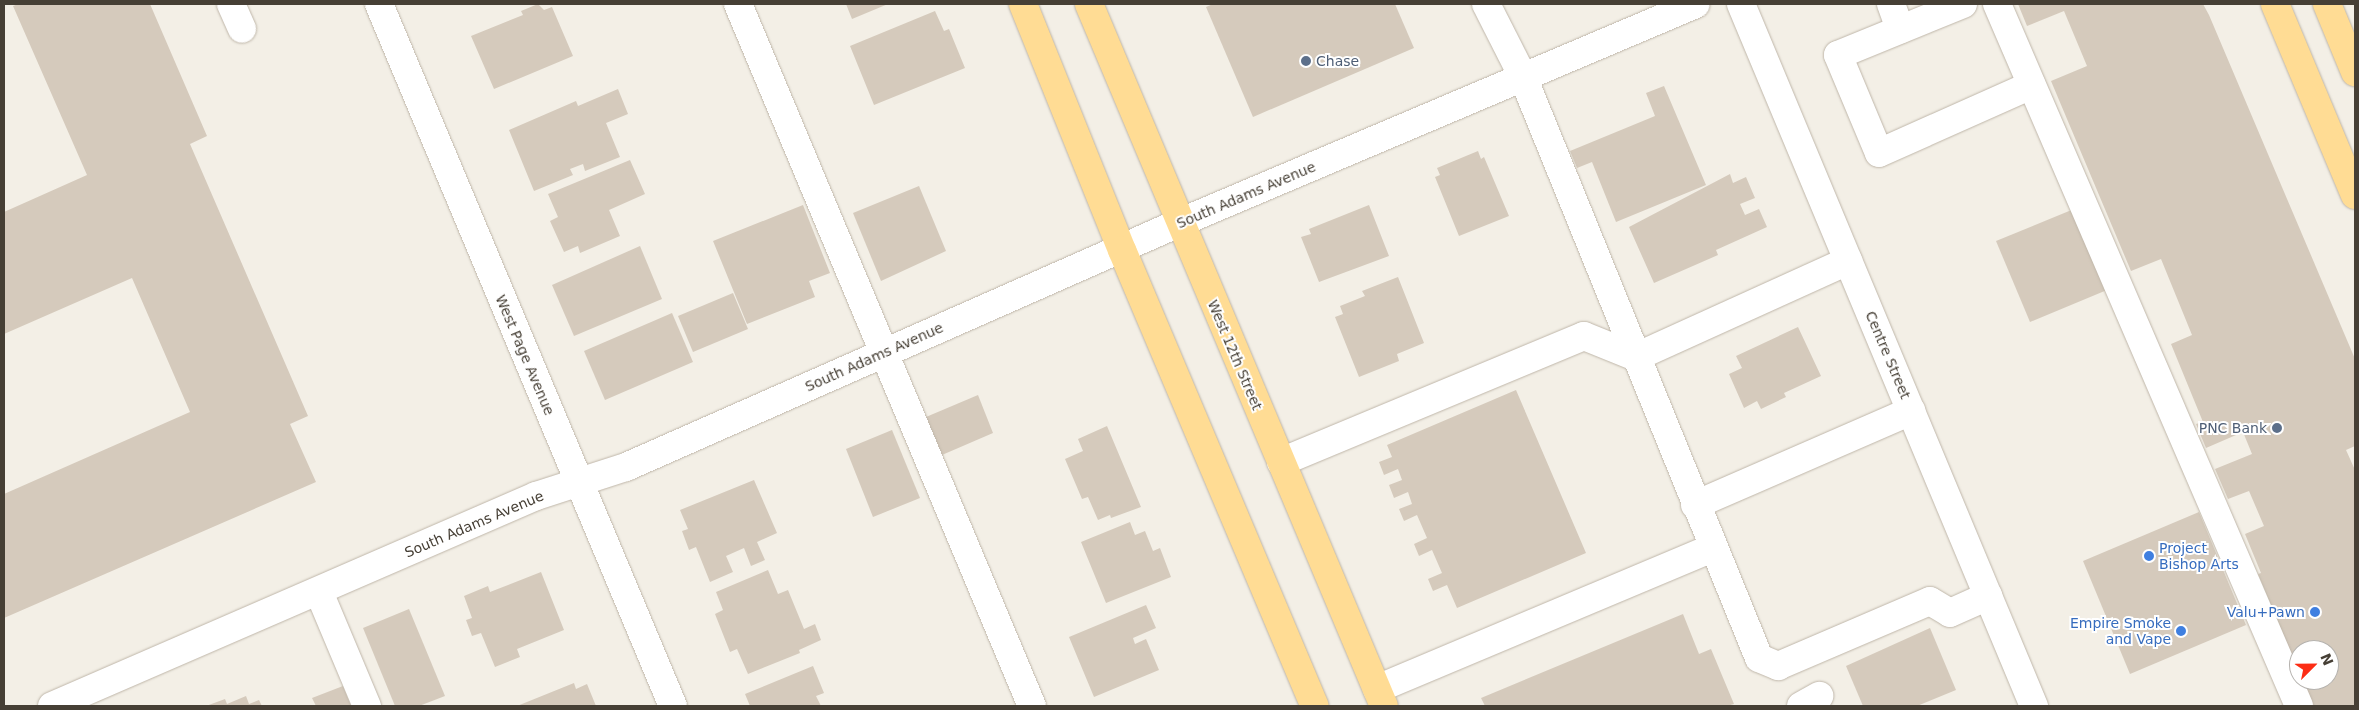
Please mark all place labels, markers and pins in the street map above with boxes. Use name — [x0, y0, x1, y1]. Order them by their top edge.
place label: Chase — [1316, 53, 1359, 69]
marker: Chase — [1300, 55, 1312, 67]
place label: PNC Bank — [2199, 420, 2267, 436]
marker: PNC Bank — [2271, 422, 2283, 434]
place label: Project Bishop Arts — [2159, 540, 2239, 572]
marker: Project Bishop Arts — [2143, 550, 2155, 562]
place label: Valu+Pawn — [2227, 604, 2305, 620]
marker: Valu+Pawn — [2309, 606, 2321, 618]
place label: Empire Smoke and Vape — [2070, 615, 2171, 648]
marker: Empire Smoke and Vape — [2175, 625, 2187, 637]

